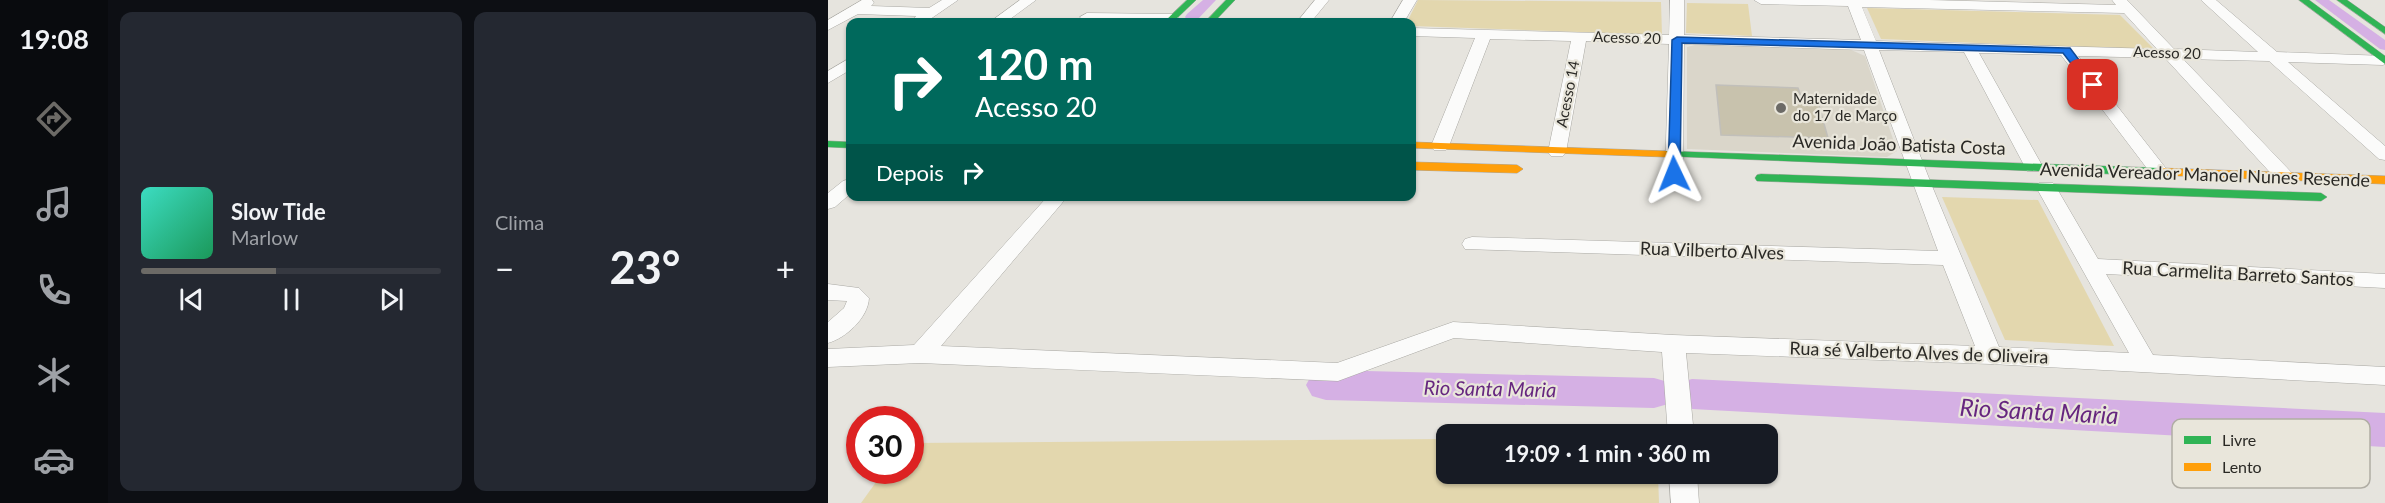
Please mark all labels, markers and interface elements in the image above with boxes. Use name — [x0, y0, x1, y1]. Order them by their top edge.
text: 19:08 — [19, 22, 89, 55]
street label: Acesso 20 — [1593, 27, 1661, 47]
text: 120 m — [975, 39, 1093, 89]
icon: right — [876, 42, 954, 120]
street label: Acesso 20 — [2133, 42, 2201, 62]
street label: Acesso 14 — [1552, 59, 1582, 129]
pin — [2067, 59, 2118, 110]
icon: arrive — [2076, 68, 2109, 101]
place label: Maternidade do 17 de Março — [1793, 89, 1897, 124]
text: Acesso 20 — [975, 90, 1097, 123]
icon: directions — [33, 98, 75, 140]
marker: Maternidade do 17 de Março — [1774, 101, 1788, 115]
street label: Avenida João Batista Costa — [1792, 129, 2006, 159]
position arrow — [1642, 142, 1706, 206]
icon: right — [956, 156, 989, 189]
street label: Avenida Vereador Manoel Nunes Resende — [2040, 157, 2370, 191]
text: Depois — [876, 159, 944, 186]
icon: music — [33, 183, 75, 225]
text: Slow Tide — [231, 198, 326, 225]
text: Clima — [495, 210, 544, 234]
text: Marlow — [231, 225, 298, 249]
street label: Rua Vilberto Alves — [1640, 236, 1785, 264]
text: 23° — [610, 240, 680, 294]
text: − — [495, 248, 514, 288]
text: + — [776, 248, 795, 288]
street label: Rua Carmelita Barreto Santos — [2122, 256, 2354, 290]
icon: phone — [33, 269, 75, 311]
icon: previous — [175, 283, 208, 316]
icon: pause — [275, 283, 308, 316]
icon: next — [375, 283, 408, 316]
street label: Rua sé Valberto Alves de Oliveira — [1789, 336, 2049, 368]
icon: climate — [33, 354, 75, 396]
water label: Rio Santa Maria — [1424, 375, 1557, 401]
water label: Rio Santa Maria — [1959, 392, 2119, 429]
speed limit sign: 30 — [846, 406, 924, 484]
legend — [2172, 419, 2370, 488]
text: Livre — [2222, 430, 2256, 449]
icon: car — [33, 439, 75, 481]
text: 19:09 · 1 min · 360 m — [1504, 440, 1710, 467]
text: Lento — [2222, 457, 2262, 476]

